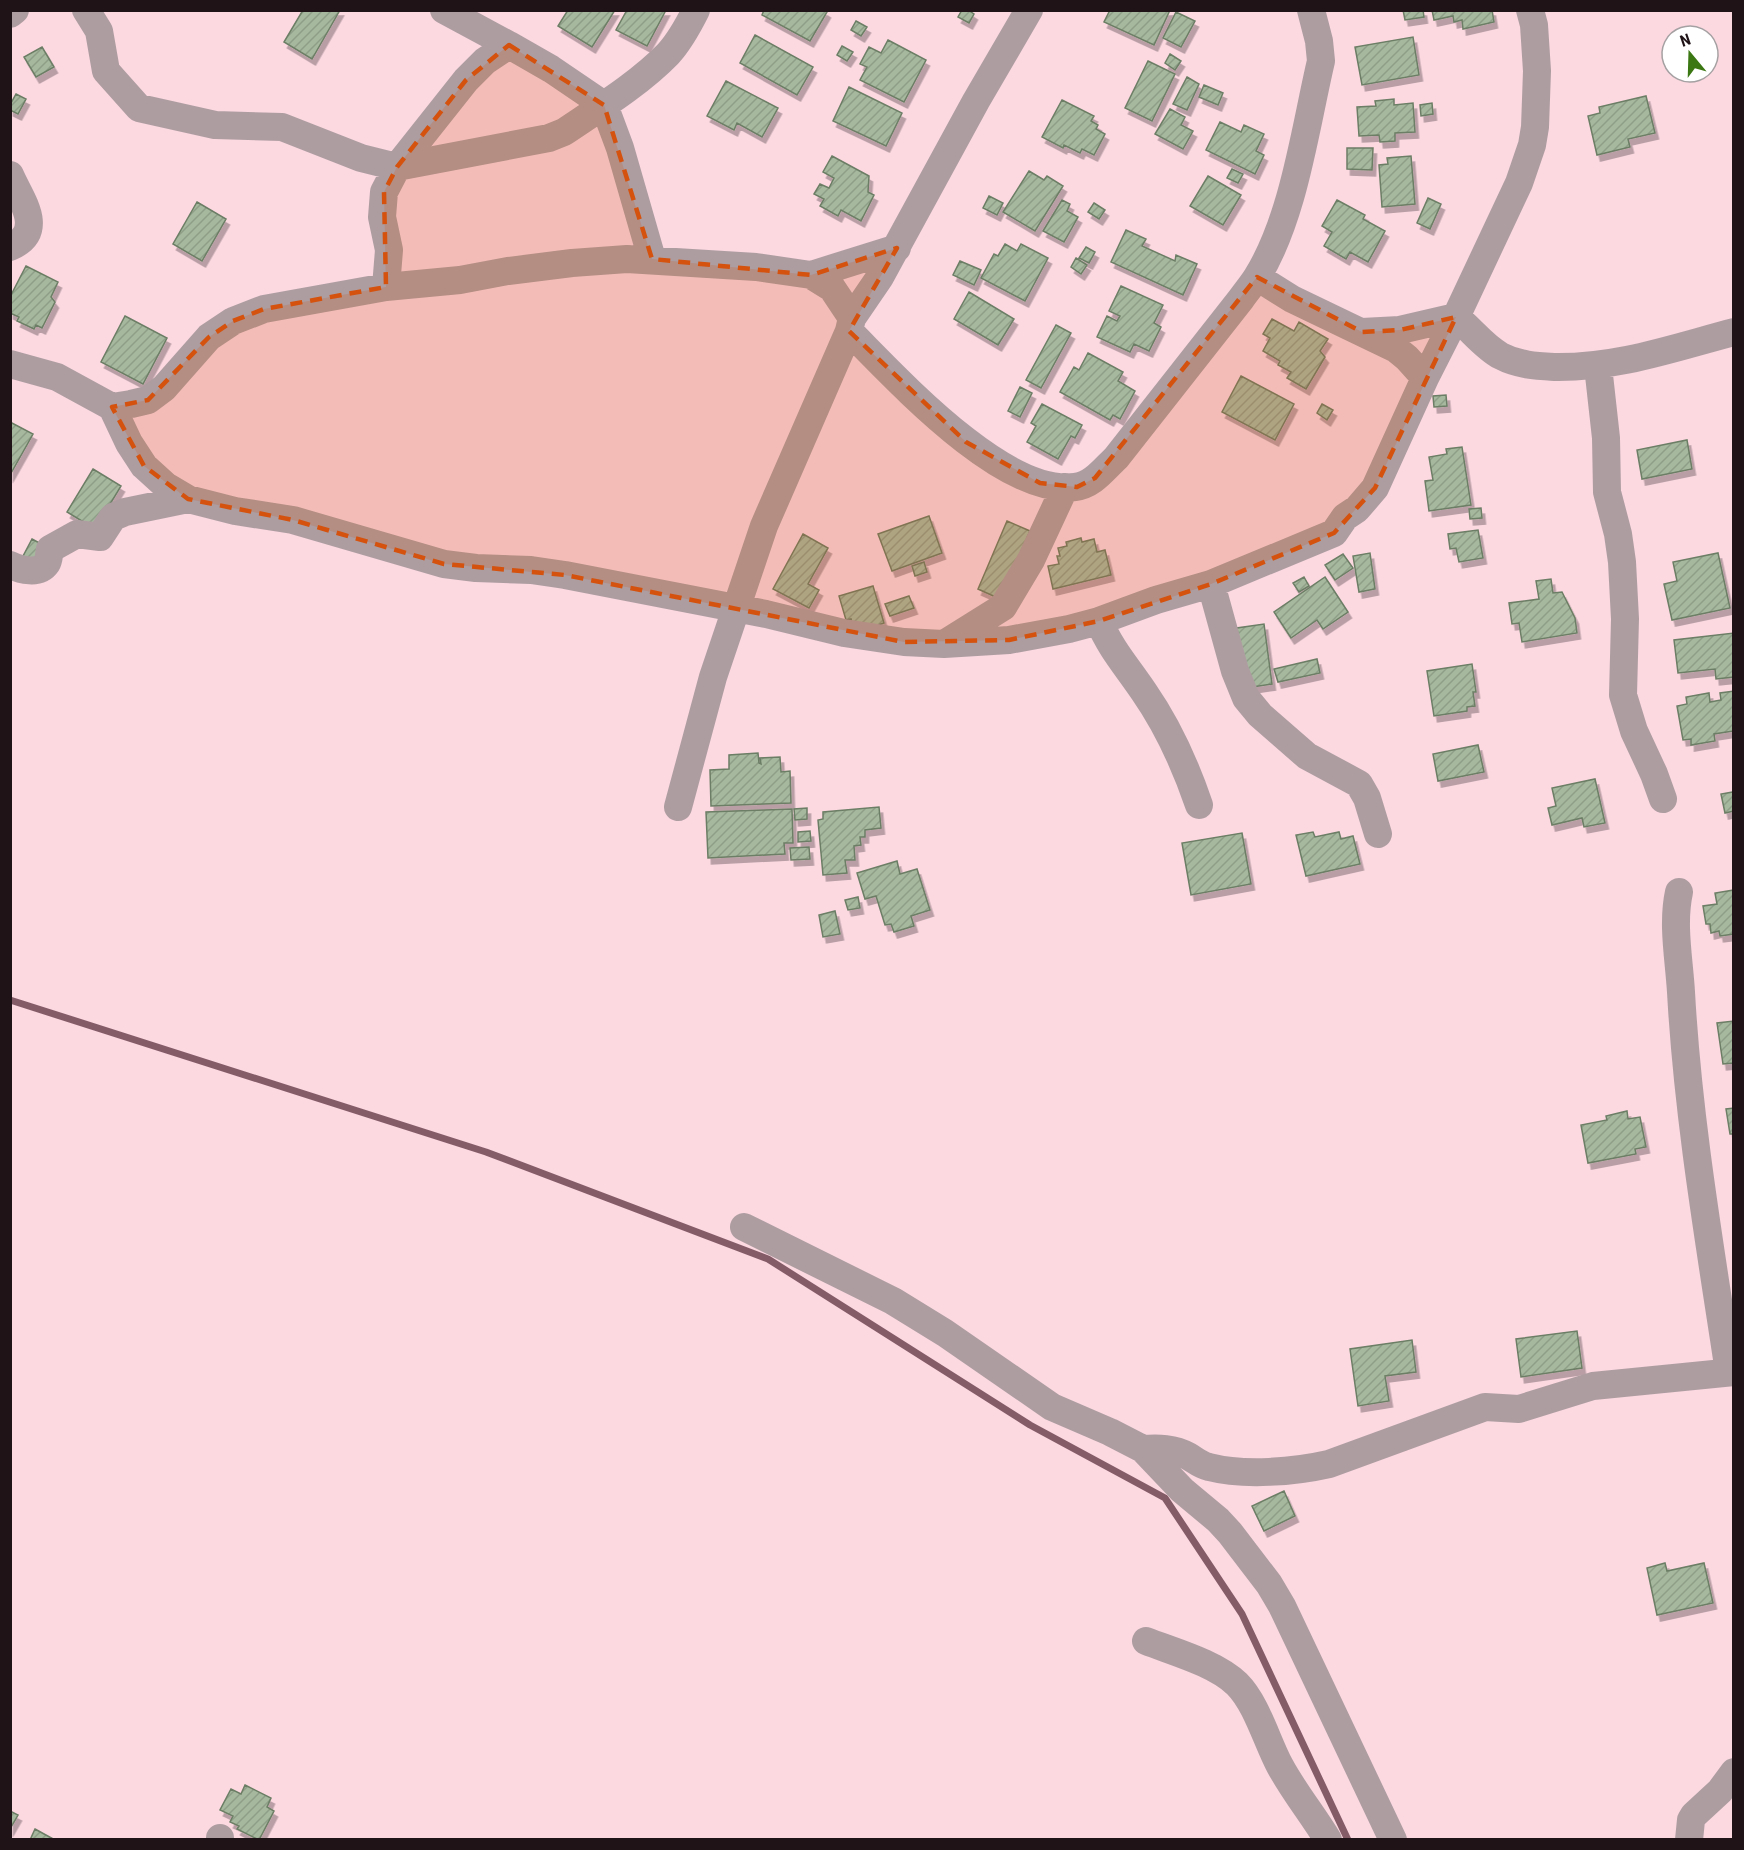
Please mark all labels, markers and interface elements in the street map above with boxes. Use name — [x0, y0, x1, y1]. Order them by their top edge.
north arrow — [1660, 24, 1720, 84]
text: N — [1678, 30, 1693, 51]

